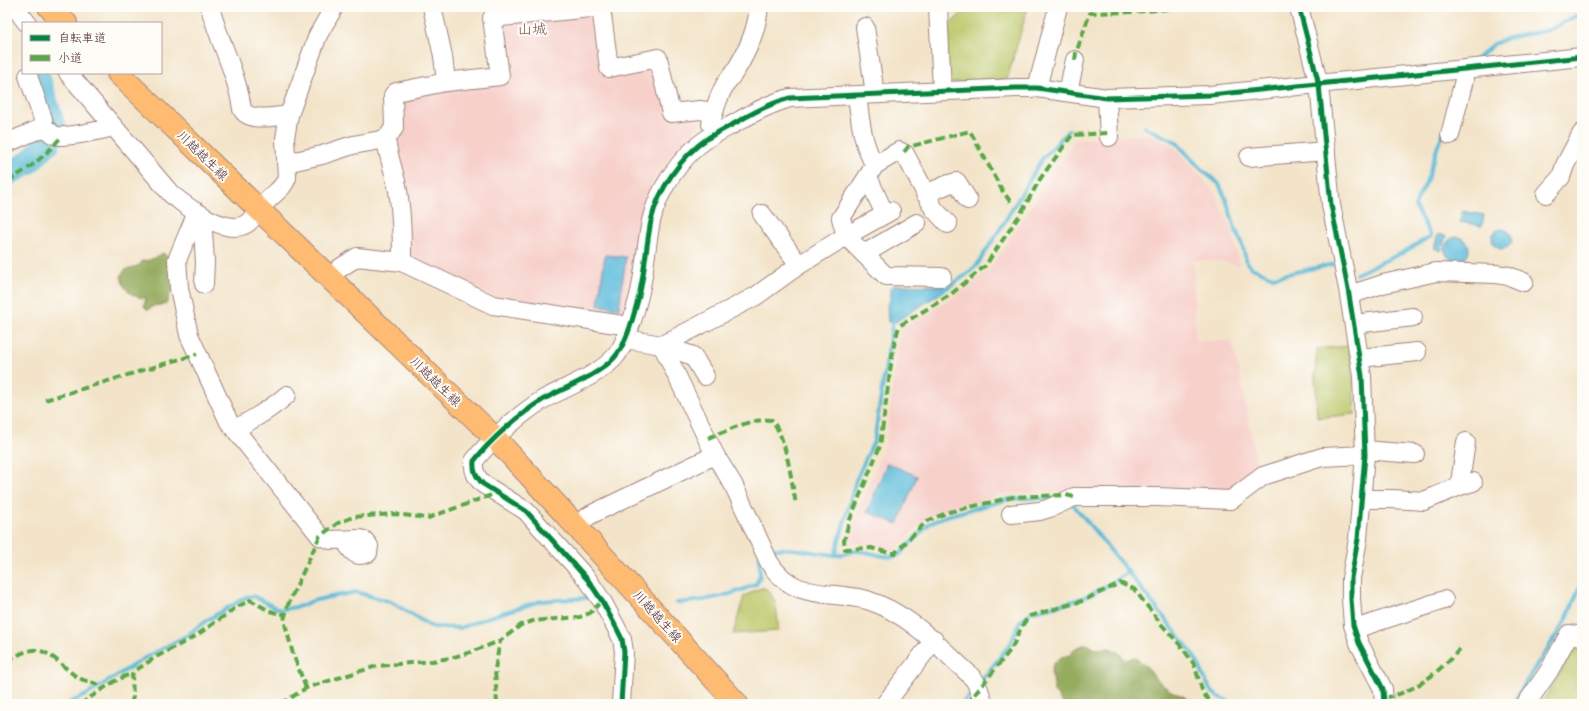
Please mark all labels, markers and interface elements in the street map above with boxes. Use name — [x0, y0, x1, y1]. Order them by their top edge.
district label: 山城 — [517, 18, 547, 42]
legend — [22, 22, 162, 74]
text: 自転車道 — [58, 29, 106, 48]
text: 小道 — [58, 49, 82, 68]
street label: 川越越生線 — [171, 126, 233, 187]
street label: 川越越生線 — [404, 352, 466, 413]
street label: 川越越生線 — [627, 586, 687, 649]

